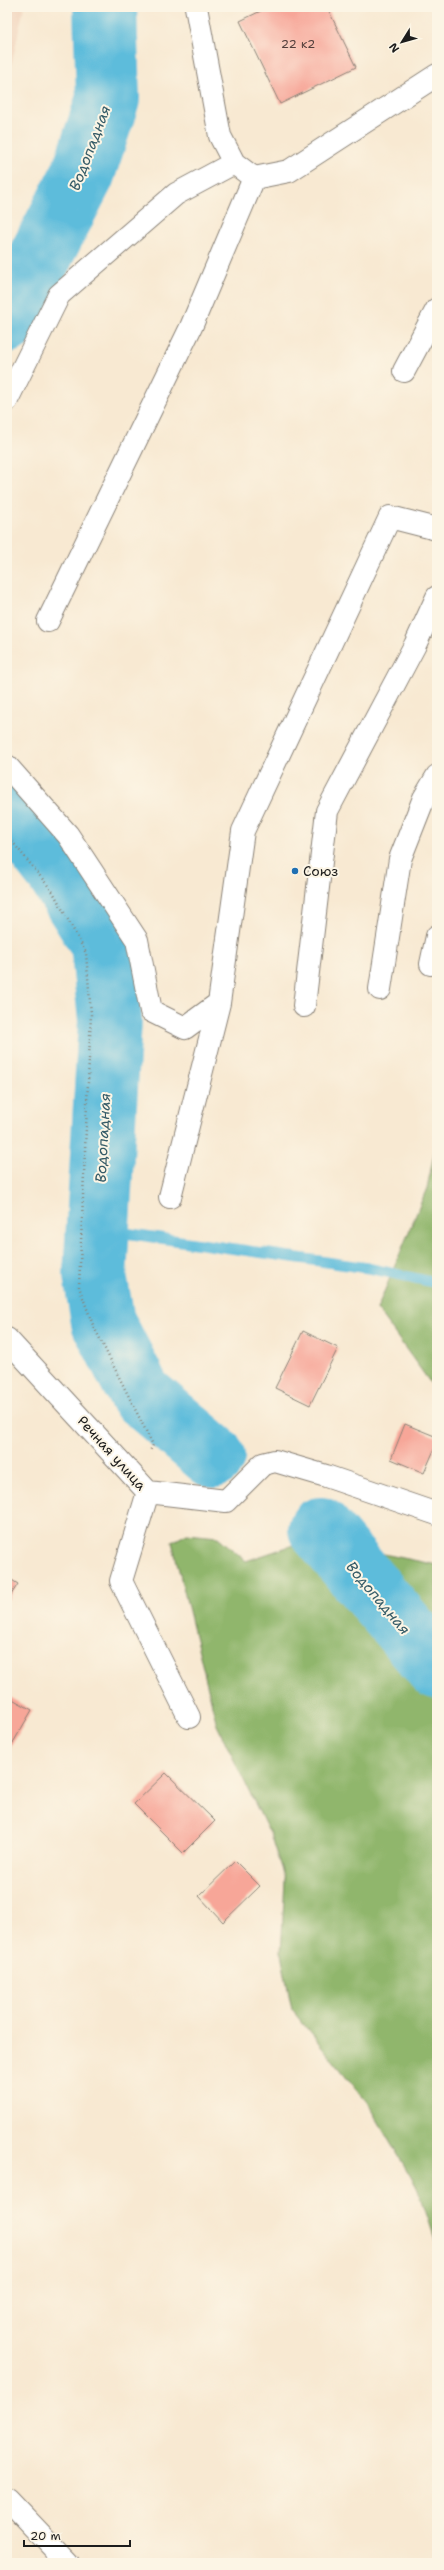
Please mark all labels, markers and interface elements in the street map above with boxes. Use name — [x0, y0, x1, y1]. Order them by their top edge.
north arrow — [382, 22, 422, 62]
house number: 22 к2 — [281, 36, 315, 52]
text: N — [386, 39, 403, 56]
water label: Водопадная — [65, 103, 115, 193]
place label: Союз — [303, 862, 338, 880]
marker: Союз — [290, 866, 300, 876]
water label: Водопадная — [91, 1093, 115, 1183]
street label: Речная улица — [74, 1412, 150, 1494]
water label: Водопадная — [342, 1557, 414, 1639]
scale bar — [24, 2522, 130, 2548]
text: 20 m — [30, 2528, 61, 2544]

